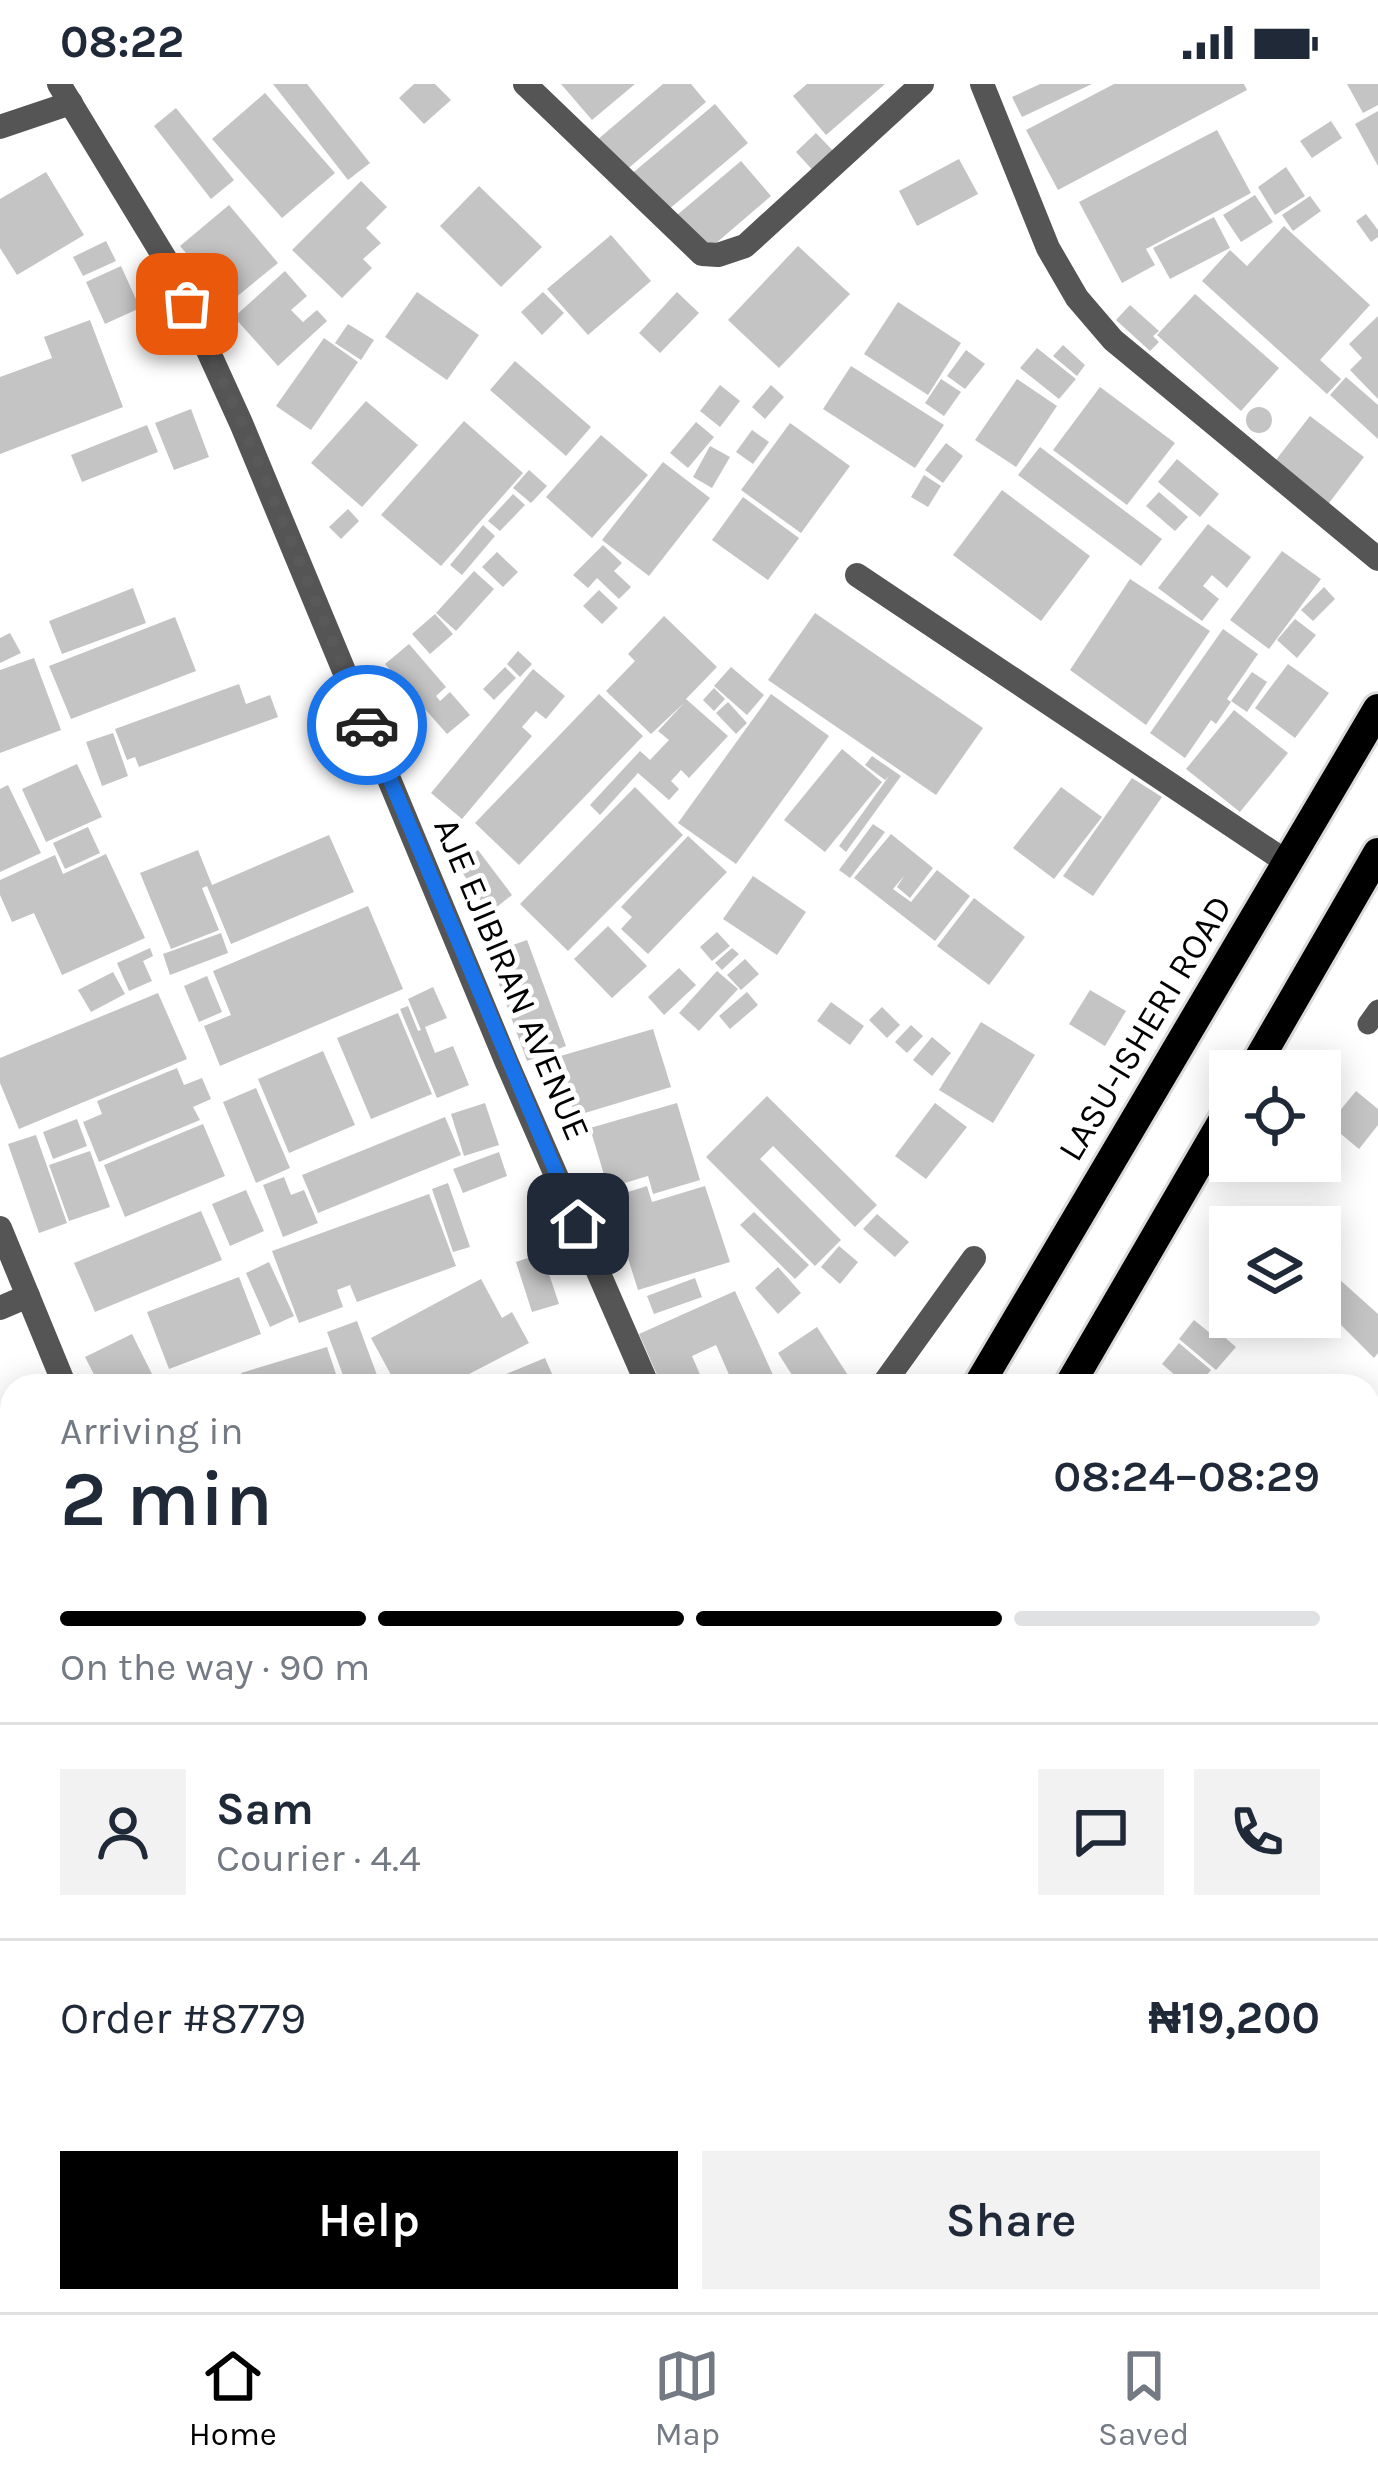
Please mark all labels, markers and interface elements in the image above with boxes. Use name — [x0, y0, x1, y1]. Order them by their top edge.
text: 08:22 — [60, 16, 184, 68]
pin — [136, 253, 238, 355]
icon: bag — [154, 271, 220, 337]
courier — [307, 665, 427, 785]
icon: car — [334, 692, 400, 758]
street label: AJE EJIBIRAN AVENUE — [425, 812, 599, 1146]
street label: LASU-ISHERI ROAD — [1049, 888, 1241, 1168]
map controls — [1209, 1050, 1341, 1338]
button: locate — [1209, 1050, 1341, 1182]
pin — [527, 1173, 629, 1275]
icon: home — [545, 1191, 611, 1257]
button: layers — [1209, 1206, 1341, 1338]
text: Arriving in — [60, 1408, 243, 1454]
text: 08:24–08:29 — [1053, 1450, 1320, 1502]
text: 2 min — [60, 1453, 273, 1545]
text: On the way · 90 m — [60, 1644, 370, 1690]
button: person — [60, 1769, 186, 1895]
button: chat — [1038, 1769, 1164, 1895]
button: phone — [1194, 1769, 1320, 1895]
text: Sam — [216, 1783, 314, 1835]
text: Courier · 4.4 — [216, 1835, 421, 1881]
text: Order #8779 — [60, 1992, 306, 2044]
text: ₦19,200 — [1148, 1992, 1320, 2044]
button: Help — [60, 2151, 678, 2289]
button: Share — [702, 2151, 1320, 2289]
tab: Home — [189, 2343, 277, 2453]
tab: Map — [654, 2343, 720, 2453]
tab: Saved — [1098, 2343, 1189, 2453]

